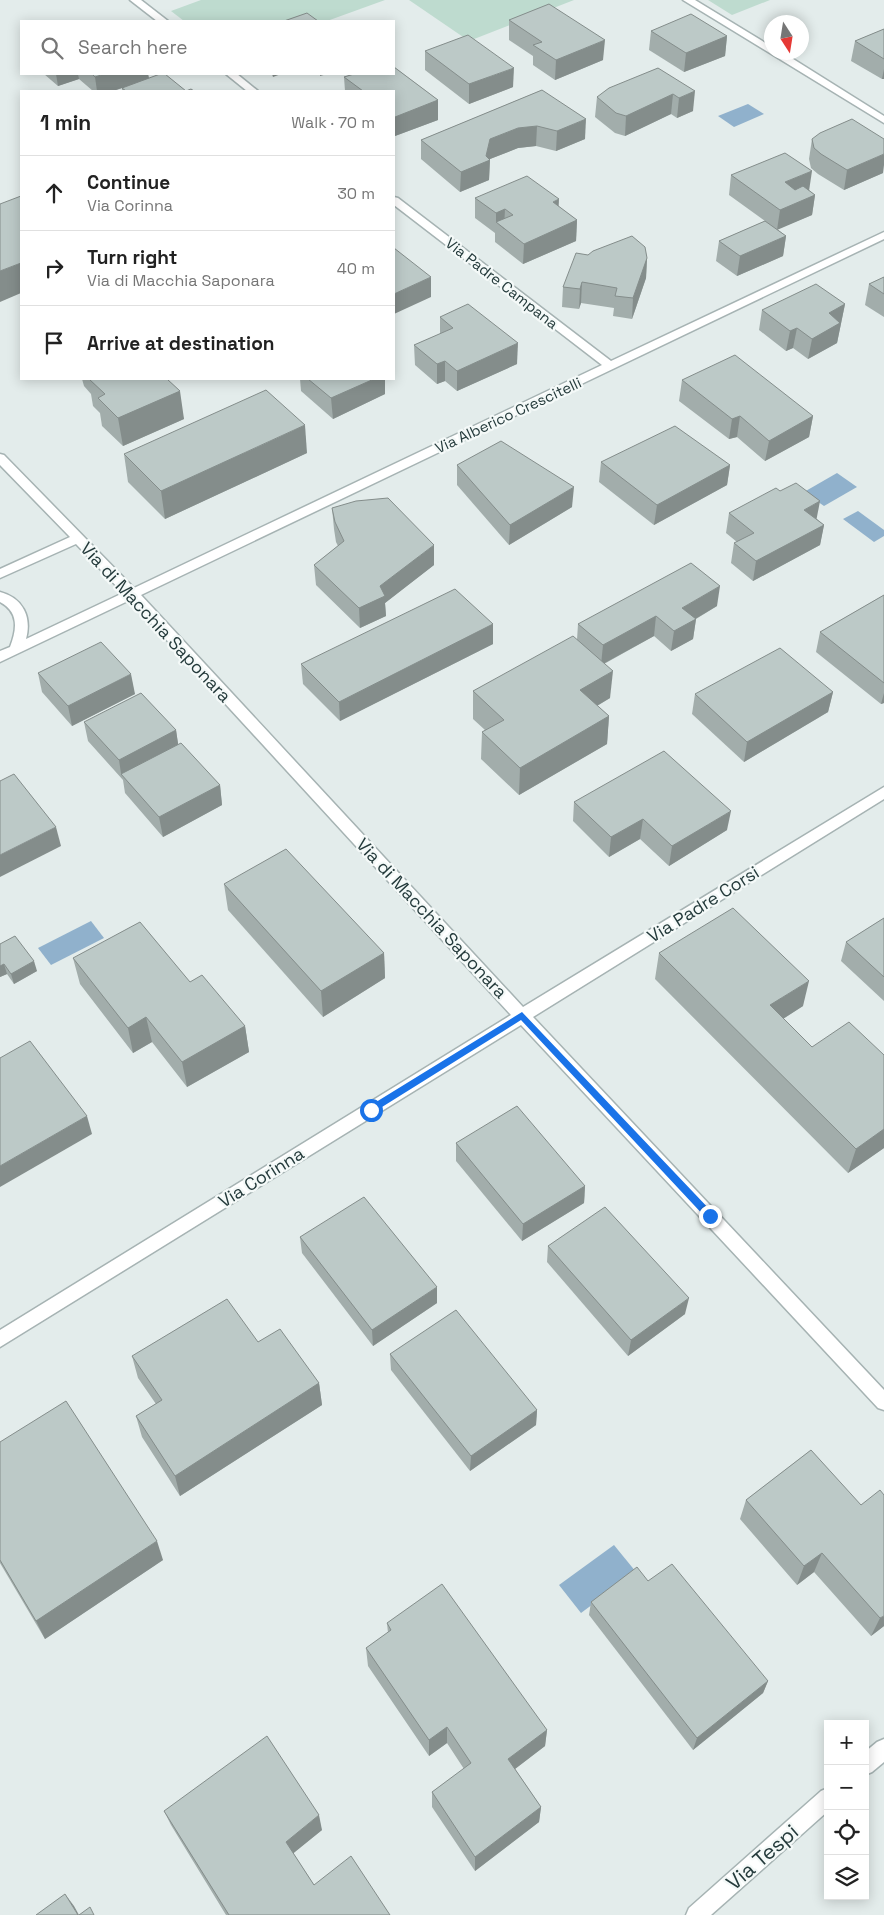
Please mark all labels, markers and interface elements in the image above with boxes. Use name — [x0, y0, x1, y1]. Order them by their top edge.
north arrow — [764, 15, 809, 60]
search box — [20, 20, 395, 75]
icon: search — [38, 34, 66, 62]
text: Search here — [78, 35, 188, 60]
text: 1 min — [40, 109, 91, 136]
text: Walk · 70 m — [291, 112, 375, 133]
text: Continue — [87, 170, 170, 195]
icon: ahead — [40, 179, 68, 207]
text: 30 m — [337, 183, 375, 204]
text: Via Corinna — [87, 195, 173, 216]
street label: Via Padre Campana — [442, 233, 562, 333]
text: Turn right — [87, 245, 177, 270]
icon: right — [40, 254, 68, 282]
text: 40 m — [337, 258, 375, 279]
text: Via di Macchia Saponara — [87, 270, 275, 291]
icon: arrive — [40, 329, 68, 357]
text: Arrive at destination — [87, 331, 275, 356]
street label: Via Alberico Crescitelli — [432, 373, 584, 457]
street label: Via di Macchia Saponara — [76, 537, 236, 707]
street label: Via di Macchia Saponara — [352, 833, 512, 1003]
street label: Via Padre Corsi — [643, 860, 763, 948]
route start — [360, 1099, 383, 1122]
street label: Via Corinna — [214, 1142, 308, 1212]
route end — [699, 1205, 722, 1228]
map controls — [824, 1720, 869, 1900]
button: + — [824, 1720, 869, 1765]
button: − — [824, 1765, 869, 1810]
button: locate — [824, 1810, 869, 1855]
street label: Via Tespi — [720, 1818, 804, 1896]
button: layers — [824, 1855, 869, 1900]

